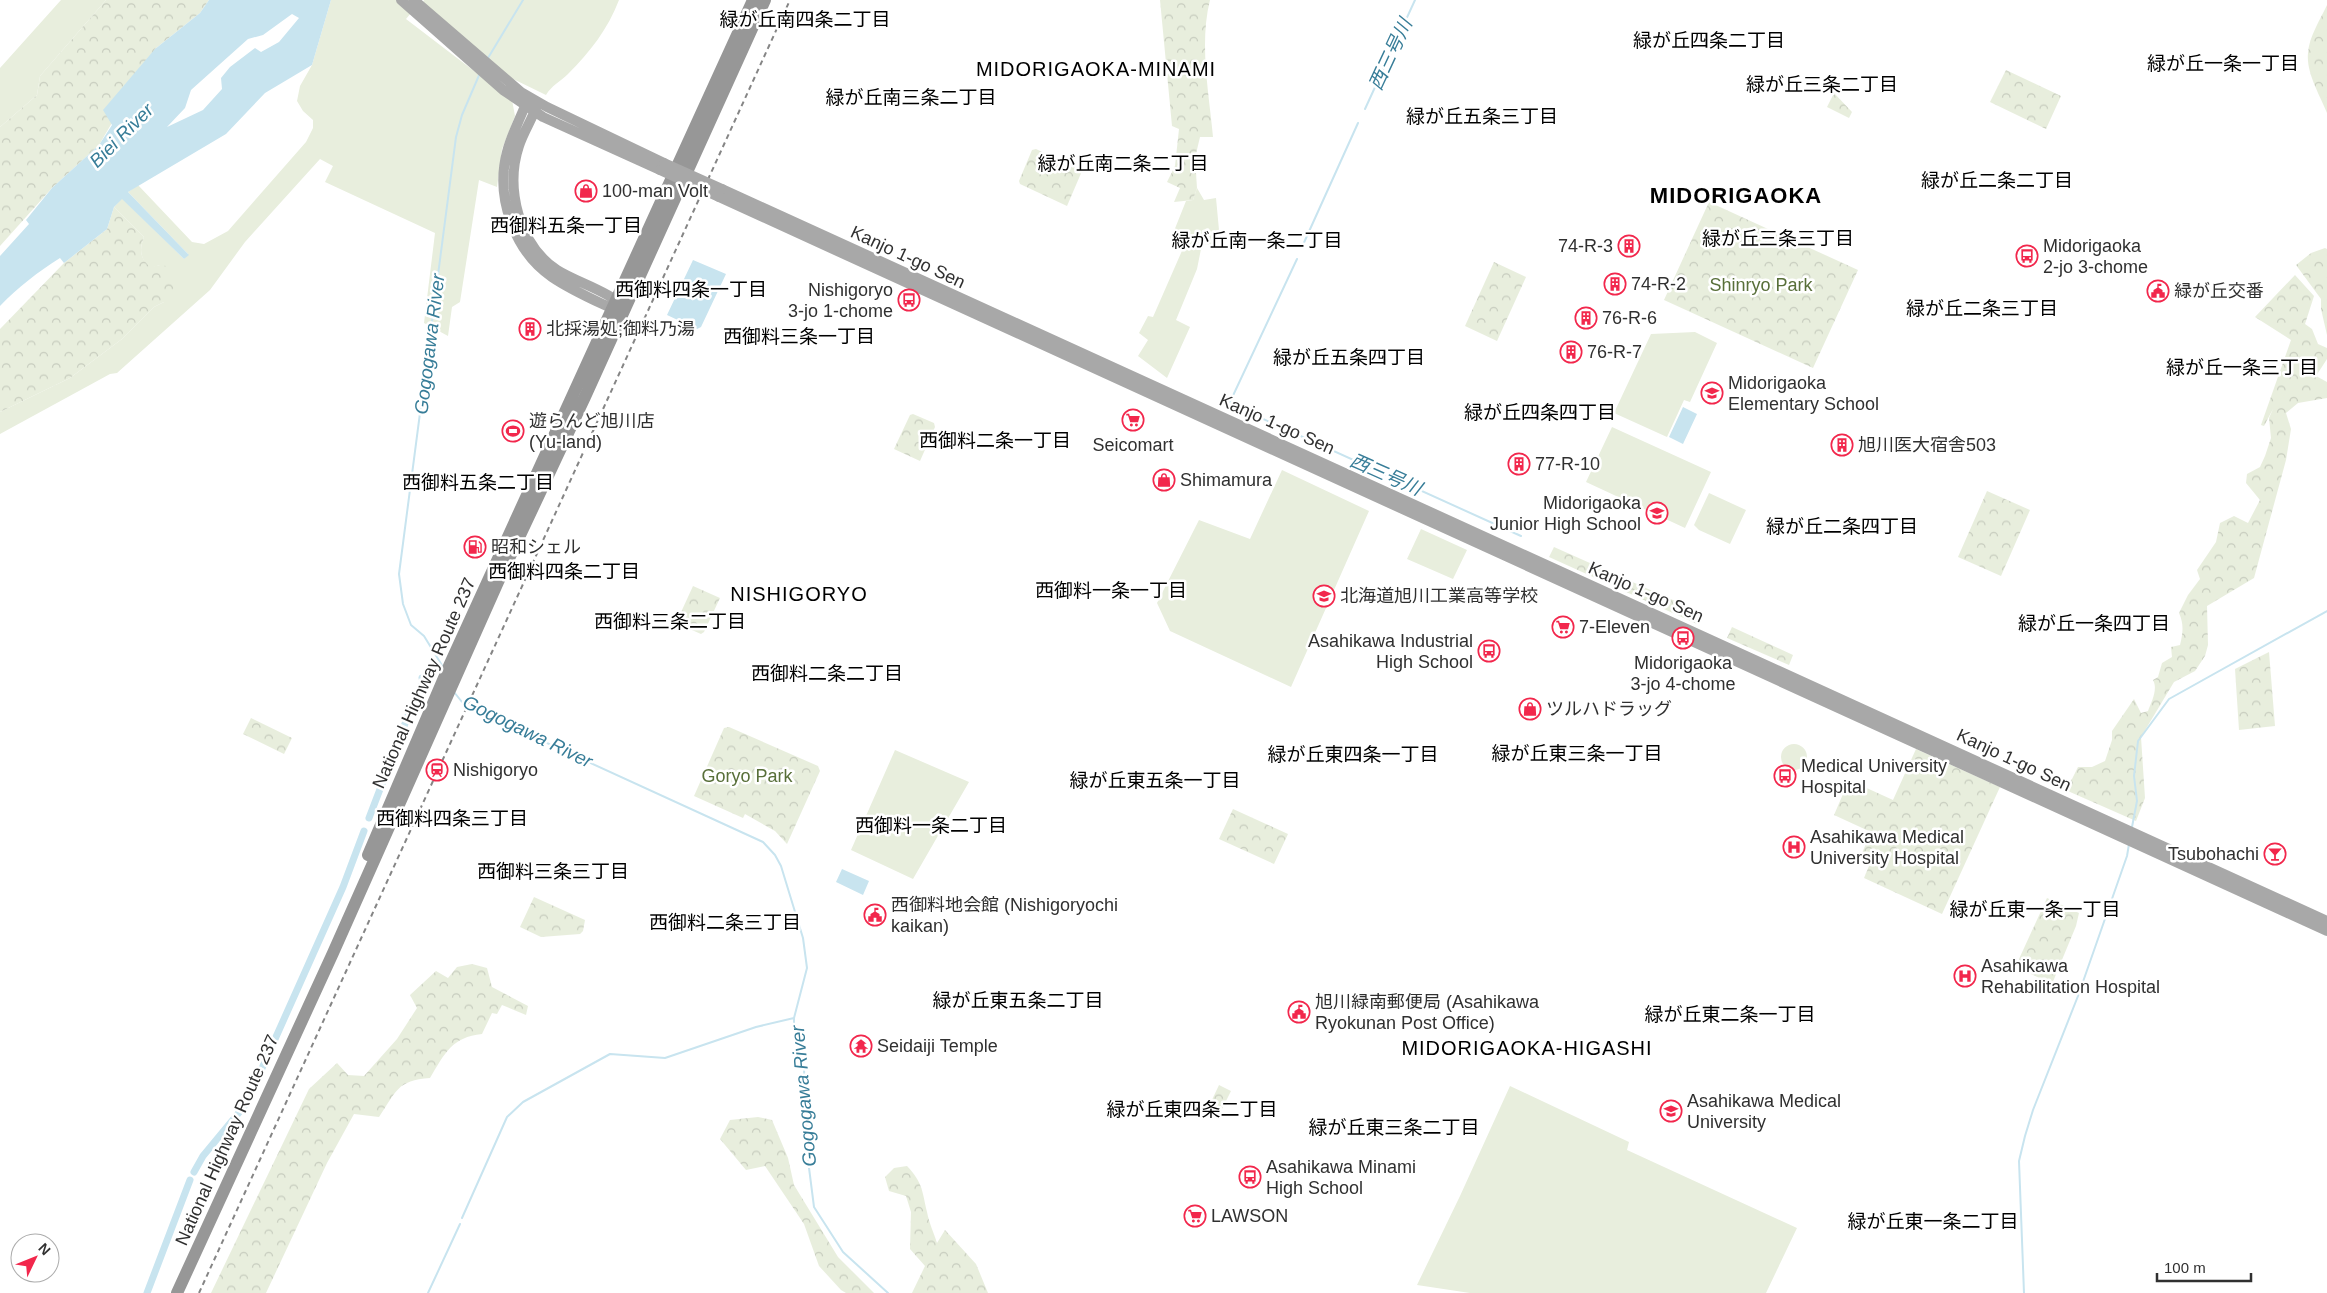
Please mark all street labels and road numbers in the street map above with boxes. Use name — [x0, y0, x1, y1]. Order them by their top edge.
street label: Kanjo 1-go Sen — [848, 222, 968, 292]
street label: Kanjo 1-go Sen — [1216, 390, 1338, 458]
street label: Kanjo 1-go Sen — [1585, 558, 1707, 626]
street label: National Highway Route 237 — [368, 575, 480, 791]
street label: Kanjo 1-go Sen — [1954, 725, 2074, 795]
street label: National Highway Route 237 — [171, 1032, 283, 1248]

